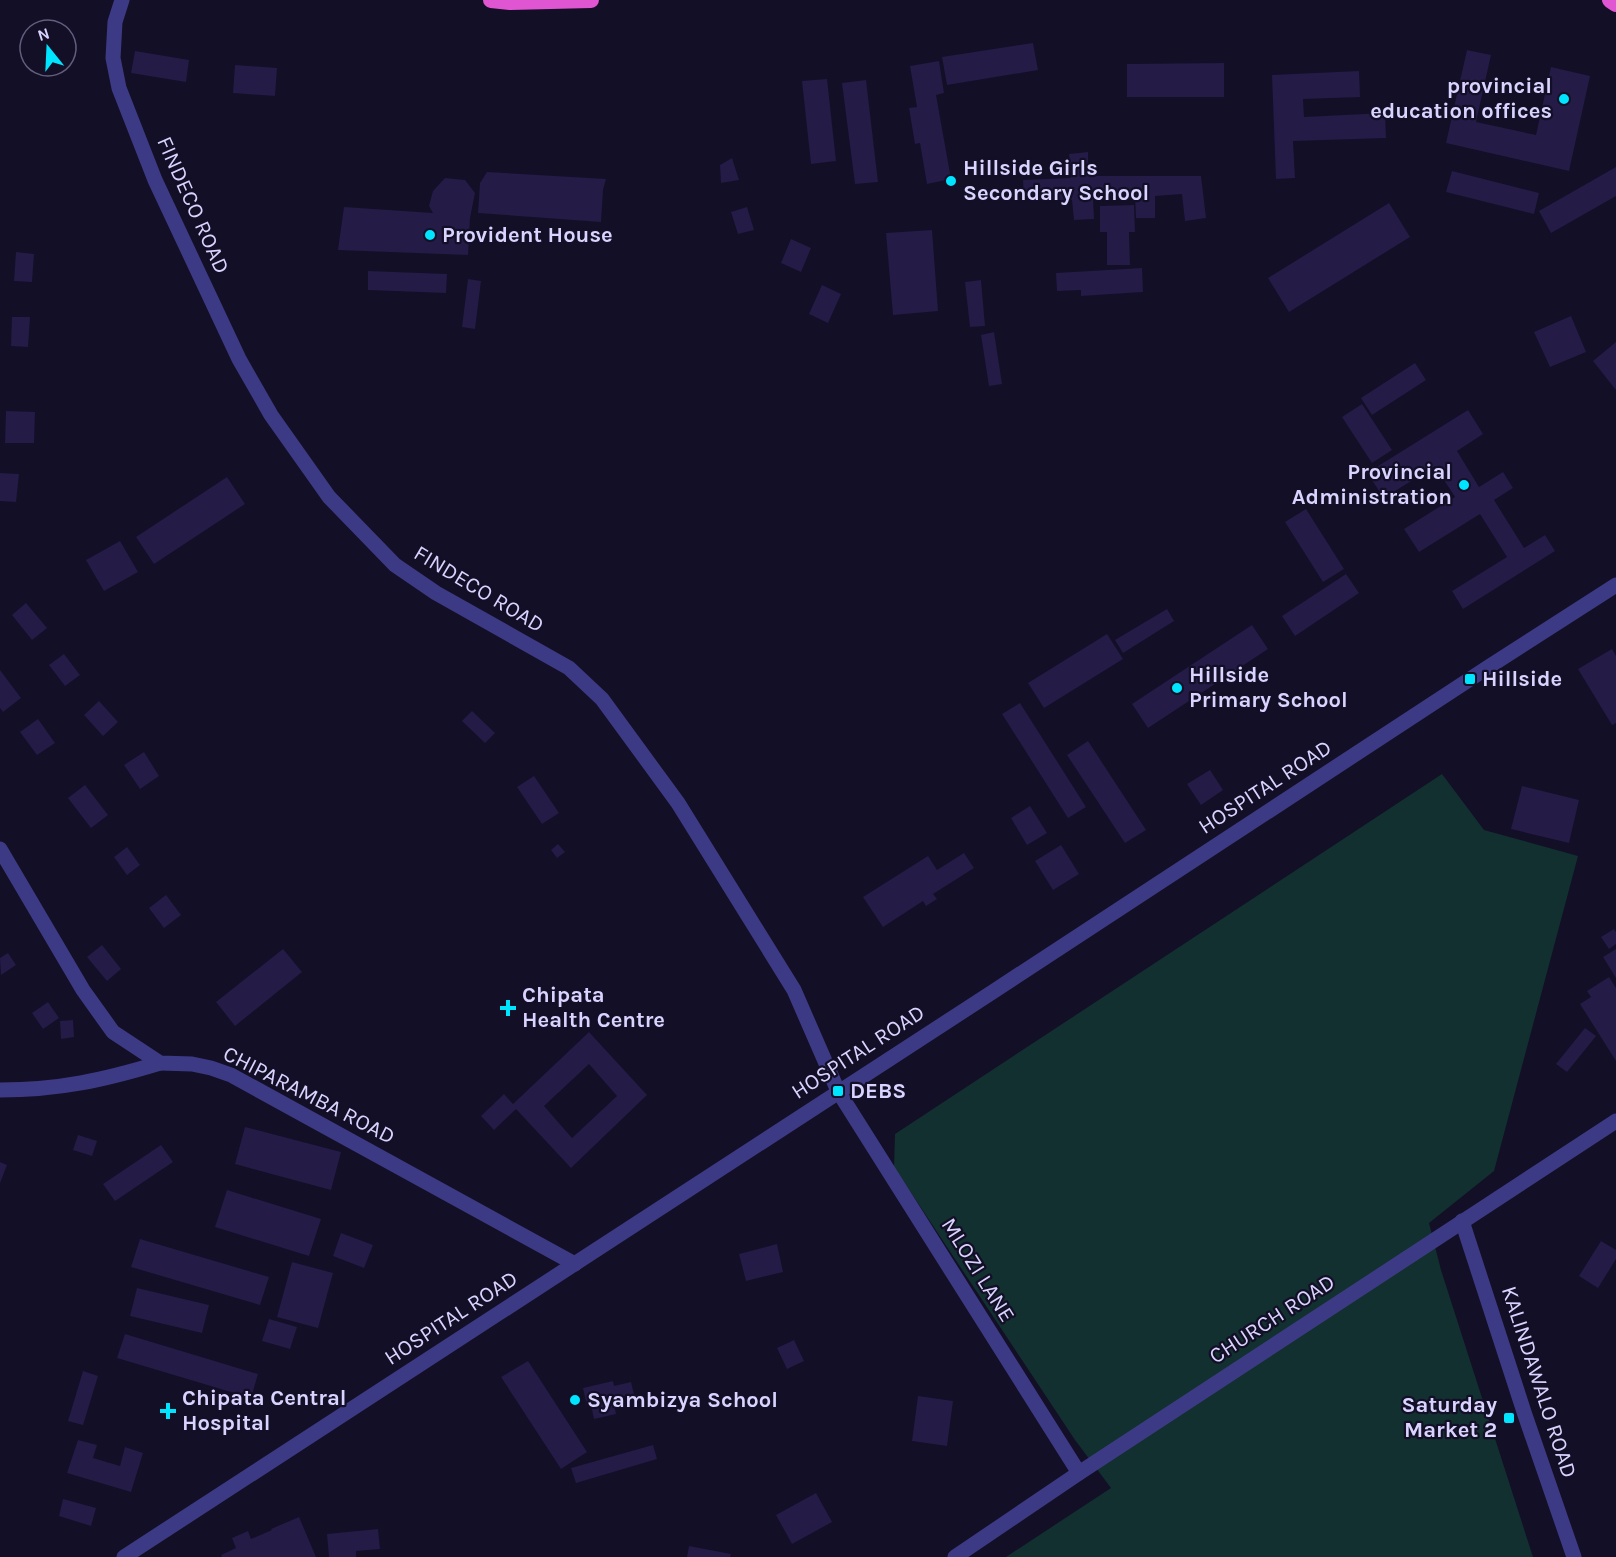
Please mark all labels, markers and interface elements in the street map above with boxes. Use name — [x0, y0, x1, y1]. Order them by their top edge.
north arrow — [18, 18, 78, 78]
text: N — [35, 23, 52, 45]
place label: provincial education offices — [1370, 73, 1552, 124]
marker: provincial education offices — [1557, 92, 1571, 106]
street label: FINDECO ROAD — [151, 132, 235, 278]
place label: Hillside Girls Secondary School — [963, 155, 1149, 206]
marker: Hillside Girls Secondary School — [944, 174, 958, 188]
place label: Provident House — [442, 222, 613, 248]
marker: Provident House — [423, 228, 437, 242]
place label: Provincial Administration — [1292, 459, 1452, 510]
marker: Provincial Administration — [1457, 478, 1471, 492]
street label: FINDECO ROAD — [409, 540, 549, 638]
place label: Hillside Primary School — [1189, 662, 1348, 713]
place label: Hillside — [1482, 666, 1562, 692]
marker: Hillside — [1463, 672, 1477, 686]
marker: Hillside Primary School — [1170, 681, 1184, 695]
street label: HOSPITAL ROAD — [1193, 734, 1337, 840]
place label: Chipata Health Centre — [522, 982, 665, 1033]
marker: Chipata Health Centre — [499, 999, 517, 1017]
street label: HOSPITAL ROAD — [786, 999, 930, 1105]
street label: CHIPARAMBA ROAD — [219, 1040, 399, 1150]
place label: DEBS — [850, 1078, 906, 1104]
marker: DEBS — [831, 1084, 845, 1098]
street label: MLOZI LANE — [936, 1213, 1020, 1327]
street label: HOSPITAL ROAD — [379, 1265, 523, 1371]
street label: CHURCH ROAD — [1204, 1269, 1340, 1369]
street label: KALINDAWALO ROAD — [1496, 1283, 1582, 1481]
place label: Chipata Central Hospital — [182, 1385, 346, 1436]
place label: Syambizya School — [587, 1387, 778, 1413]
place label: Saturday Market 2 — [1402, 1392, 1497, 1443]
marker: Syambizya School — [568, 1393, 582, 1407]
marker: Chipata Central Hospital — [159, 1402, 177, 1420]
marker: Saturday Market 2 — [1502, 1411, 1516, 1425]

